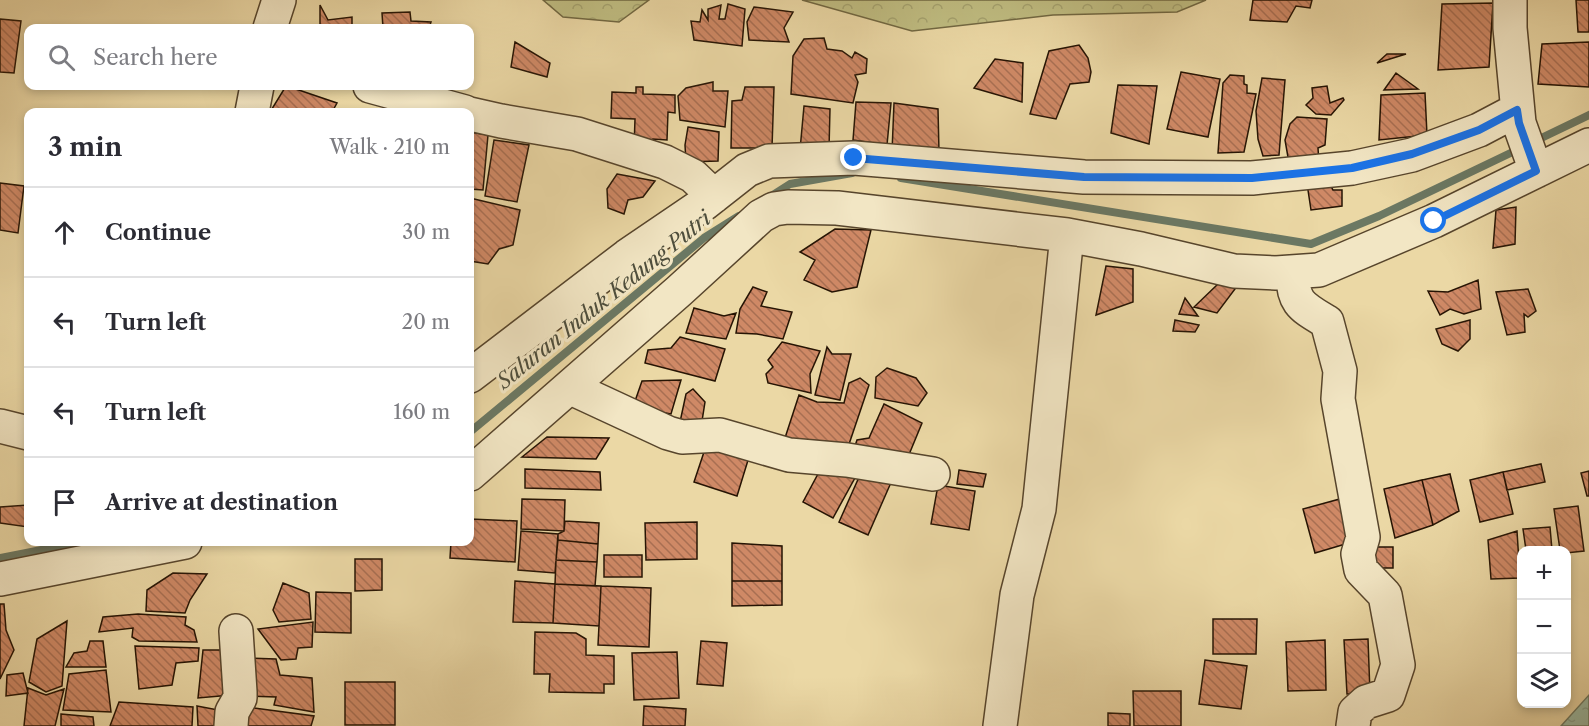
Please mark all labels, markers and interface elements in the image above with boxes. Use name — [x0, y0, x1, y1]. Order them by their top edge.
search box — [24, 24, 474, 90]
icon: search — [45, 41, 78, 74]
text: Search here — [93, 44, 218, 71]
text: 3 min — [48, 131, 122, 163]
text: Walk · 210 m — [329, 135, 450, 159]
route end — [840, 144, 866, 170]
water label: Saluran Induk Kedung Putri — [490, 205, 717, 395]
route start — [1420, 207, 1446, 233]
icon: ahead — [48, 216, 81, 249]
text: Continue — [105, 219, 211, 246]
text: 30 m — [402, 220, 450, 244]
icon: left — [48, 306, 81, 339]
text: Turn left — [105, 309, 206, 336]
text: 20 m — [402, 310, 450, 334]
icon: left — [48, 396, 81, 429]
text: Turn left — [105, 399, 206, 426]
text: 160 m — [393, 400, 450, 424]
icon: arrive — [48, 486, 81, 519]
text: Arrive at destination — [105, 489, 338, 516]
map controls — [1517, 546, 1571, 708]
button: + — [1517, 546, 1571, 600]
button: − — [1517, 600, 1571, 654]
button: layers — [1517, 654, 1571, 708]

